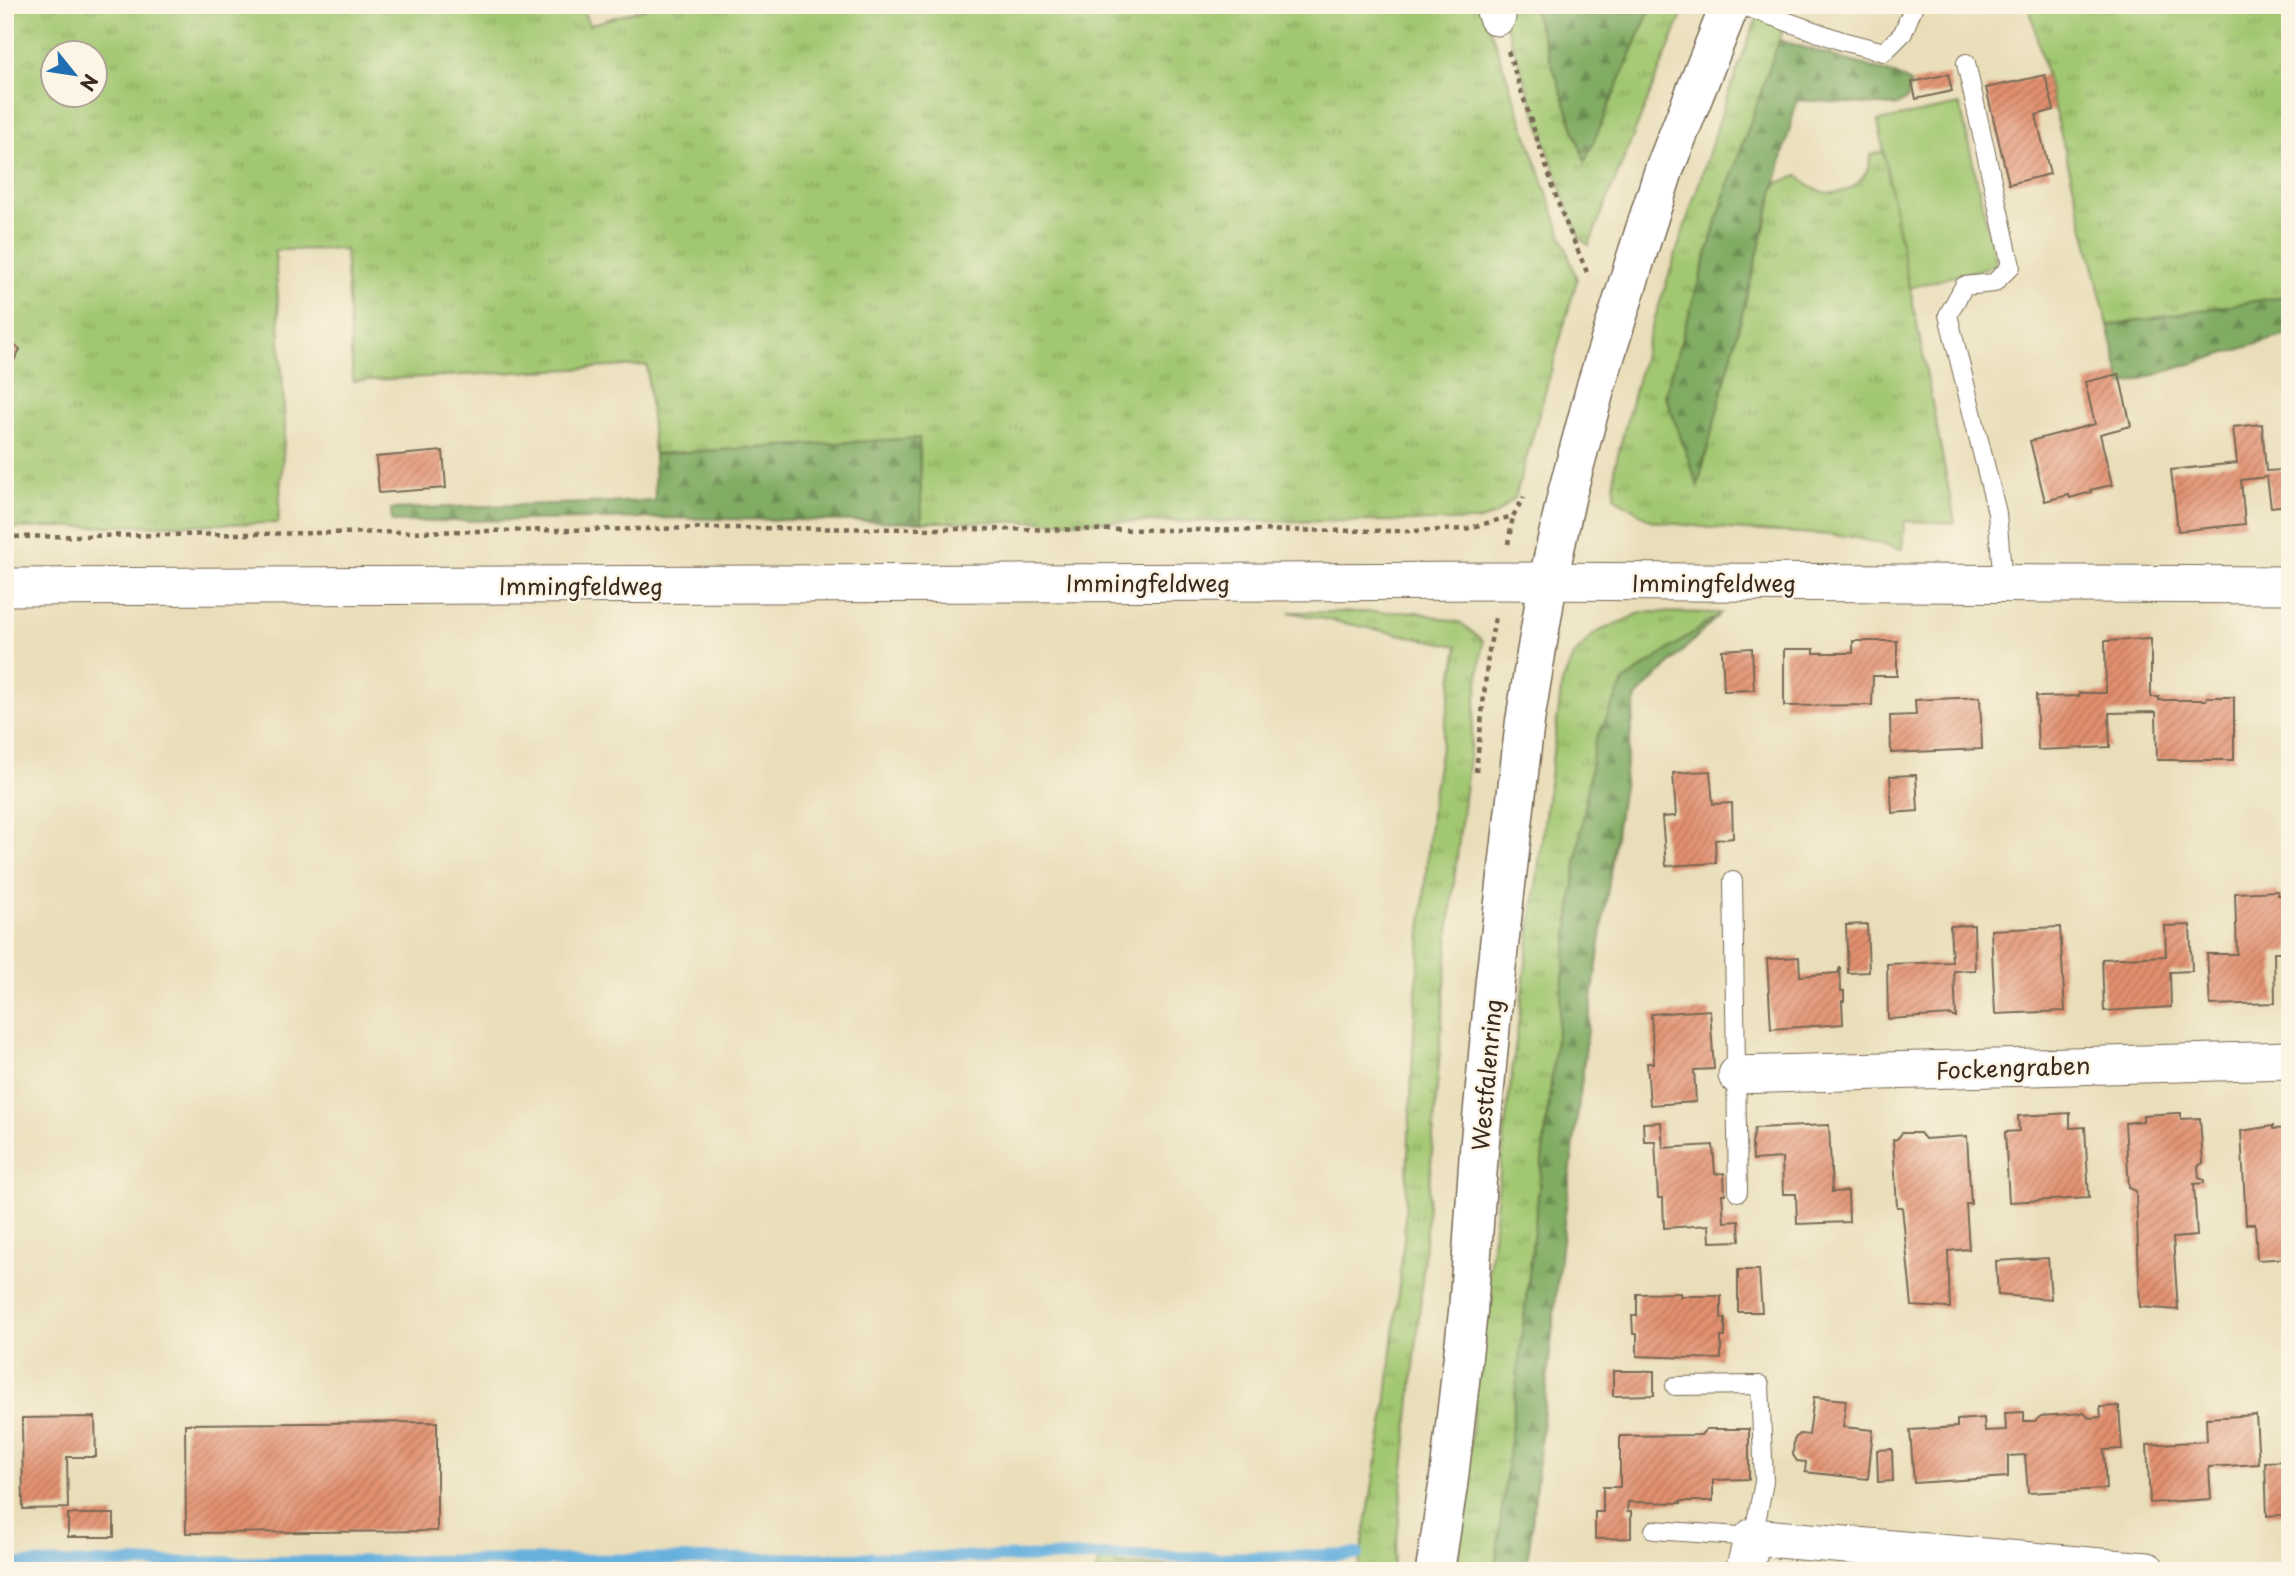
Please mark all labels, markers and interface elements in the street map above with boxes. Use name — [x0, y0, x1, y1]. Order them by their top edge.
north arrow — [38, 38, 108, 108]
text: N — [74, 69, 105, 97]
street label: Immingfeldweg — [1066, 565, 1230, 600]
street label: Immingfeldweg — [1632, 565, 1796, 600]
street label: Immingfeldweg — [499, 568, 663, 603]
street label: Westfalenring — [1462, 998, 1510, 1152]
street label: Fockengraben — [1935, 1047, 2091, 1087]

